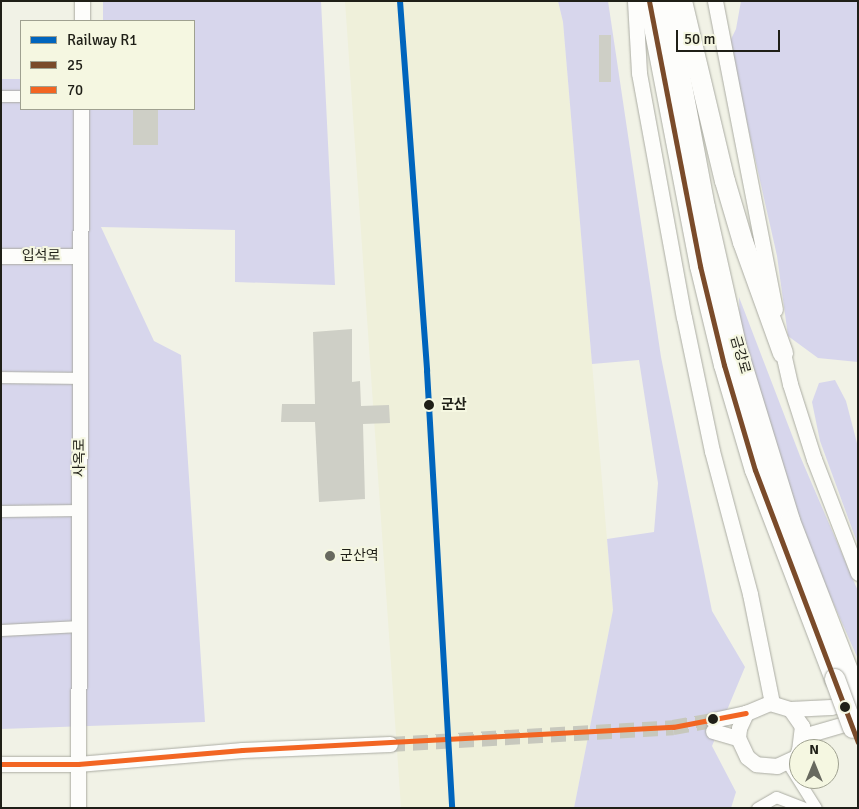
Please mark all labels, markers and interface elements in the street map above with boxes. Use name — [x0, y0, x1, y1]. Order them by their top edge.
legend — [20, 20, 195, 110]
scale bar — [679, 20, 783, 52]
text: 50 m — [684, 30, 715, 48]
text: Railway R1 — [67, 31, 137, 49]
text: 25 — [67, 56, 83, 74]
text: 70 — [67, 81, 83, 99]
street label: 입석로 — [22, 248, 60, 264]
street label: 금강로 — [727, 334, 753, 376]
marker: 군산 — [421, 397, 437, 413]
place label: 군산 — [441, 397, 467, 413]
street label: 사옥로 — [72, 439, 88, 477]
place label: 군산역 — [340, 548, 379, 564]
marker: 군산역 — [324, 550, 336, 562]
unlabelled marker — [840, 702, 850, 712]
unlabelled marker — [708, 714, 718, 724]
north arrow — [789, 739, 839, 789]
text: N — [809, 741, 819, 758]

